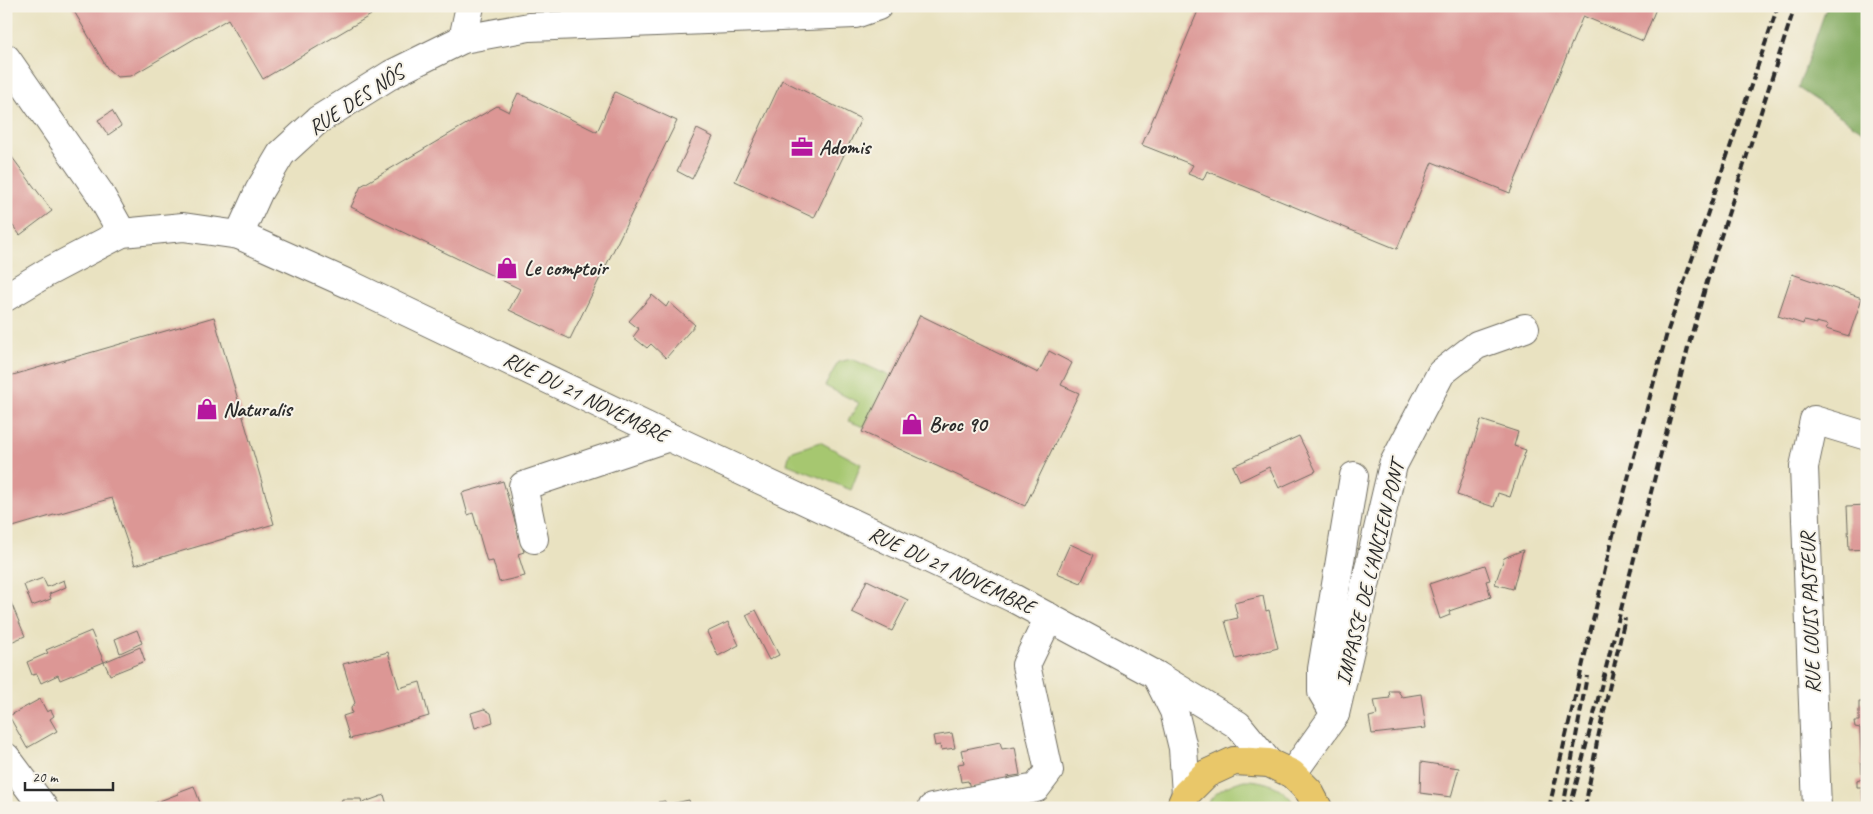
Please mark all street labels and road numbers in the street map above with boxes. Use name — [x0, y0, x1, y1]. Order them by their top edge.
street label: RUE DES NÔS — [303, 57, 412, 140]
street label: RUE DU 21 NOVEMBRE — [499, 346, 675, 449]
street label: IMPASSE DE L'ANCIEN PONT — [1330, 453, 1412, 688]
street label: RUE DU 21 NOVEMBRE — [865, 520, 1041, 621]
street label: RUE LOUIS PASTEUR — [1794, 529, 1826, 694]

